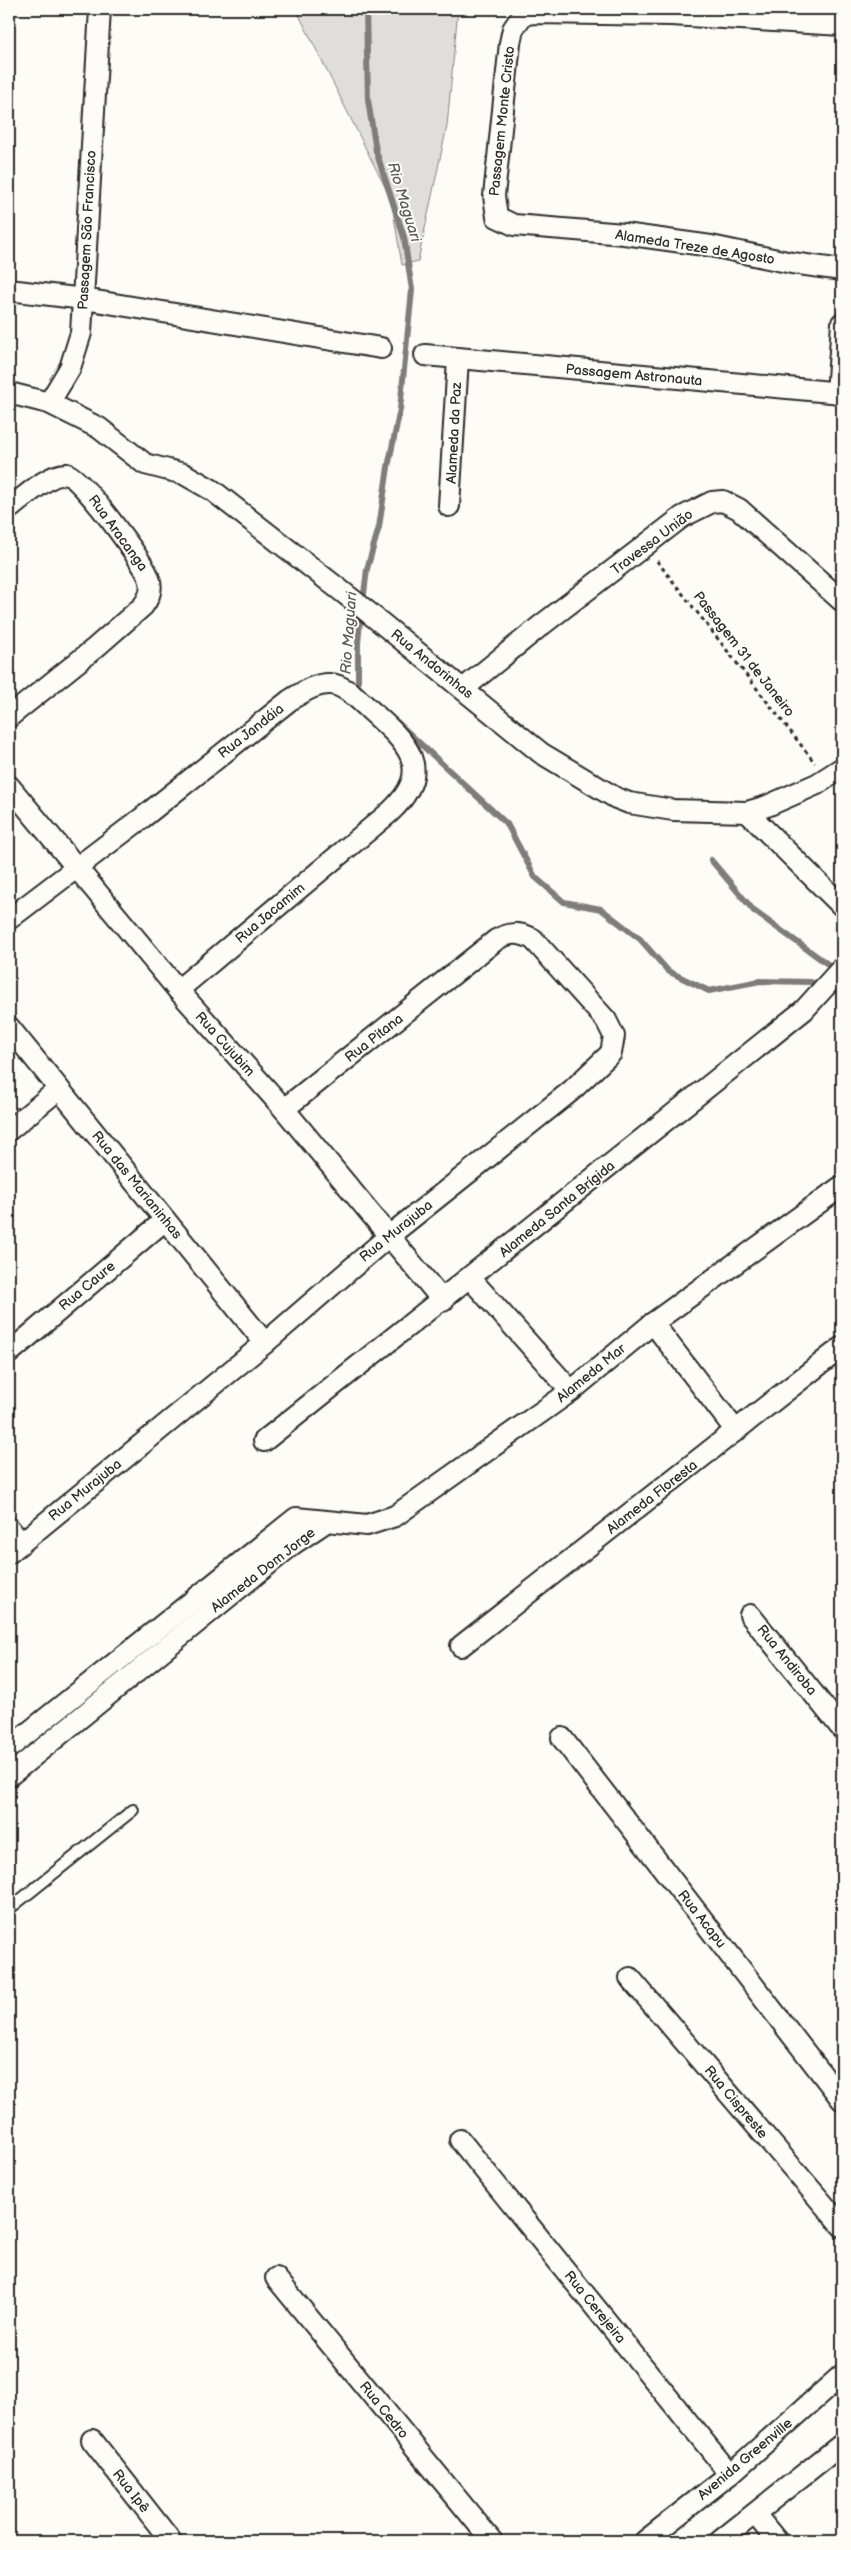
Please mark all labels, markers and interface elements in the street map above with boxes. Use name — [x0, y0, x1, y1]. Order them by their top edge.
street label: Passagem Monte Cristo — [486, 45, 518, 197]
street label: Passagem São Francisco — [74, 150, 100, 310]
water label: Rio Maguari — [383, 160, 425, 245]
street label: Alameda Treze de Agosto — [614, 226, 776, 268]
street label: Passagem Astronauta — [565, 361, 703, 389]
street label: Alameda da Paz — [443, 381, 465, 484]
street label: Rua Aracanga — [85, 492, 151, 574]
street label: Travessa União — [608, 506, 696, 578]
street label: Passagem 31 de Janeiro — [690, 588, 798, 720]
water label: Rio Maguari — [337, 591, 361, 675]
street label: Rua Andorinhas — [388, 626, 477, 702]
street label: Rua Jandáia — [215, 700, 287, 762]
street label: Rua Jacamim — [232, 879, 308, 947]
street label: Rua Cujubim — [192, 1008, 258, 1080]
street label: Rua Pitana — [342, 1010, 407, 1066]
street label: Rua das Marianinhas — [88, 1128, 186, 1242]
street label: Alameda Santa Brígida — [496, 1157, 618, 1261]
street label: Rua Murajuba — [356, 1196, 436, 1266]
street label: Rua Caure — [55, 1258, 119, 1314]
street label: Alameda Mar — [553, 1339, 630, 1406]
street label: Rua Murajuba — [45, 1455, 125, 1525]
street label: Alameda Floresta — [603, 1456, 701, 1538]
street label: Alameda Dom Jorge — [207, 1524, 319, 1616]
street label: Rua Andiroba — [753, 1621, 821, 1699]
street label: Rua Acapu — [674, 1887, 730, 1951]
street label: Rua Cispreste — [701, 2062, 771, 2142]
street label: Rua Cerejeira — [561, 2267, 629, 2347]
street label: Rua Cedro — [356, 2378, 412, 2442]
street label: Avenida Greenville — [694, 2415, 796, 2503]
street label: Rua Ipê — [109, 2466, 154, 2517]

